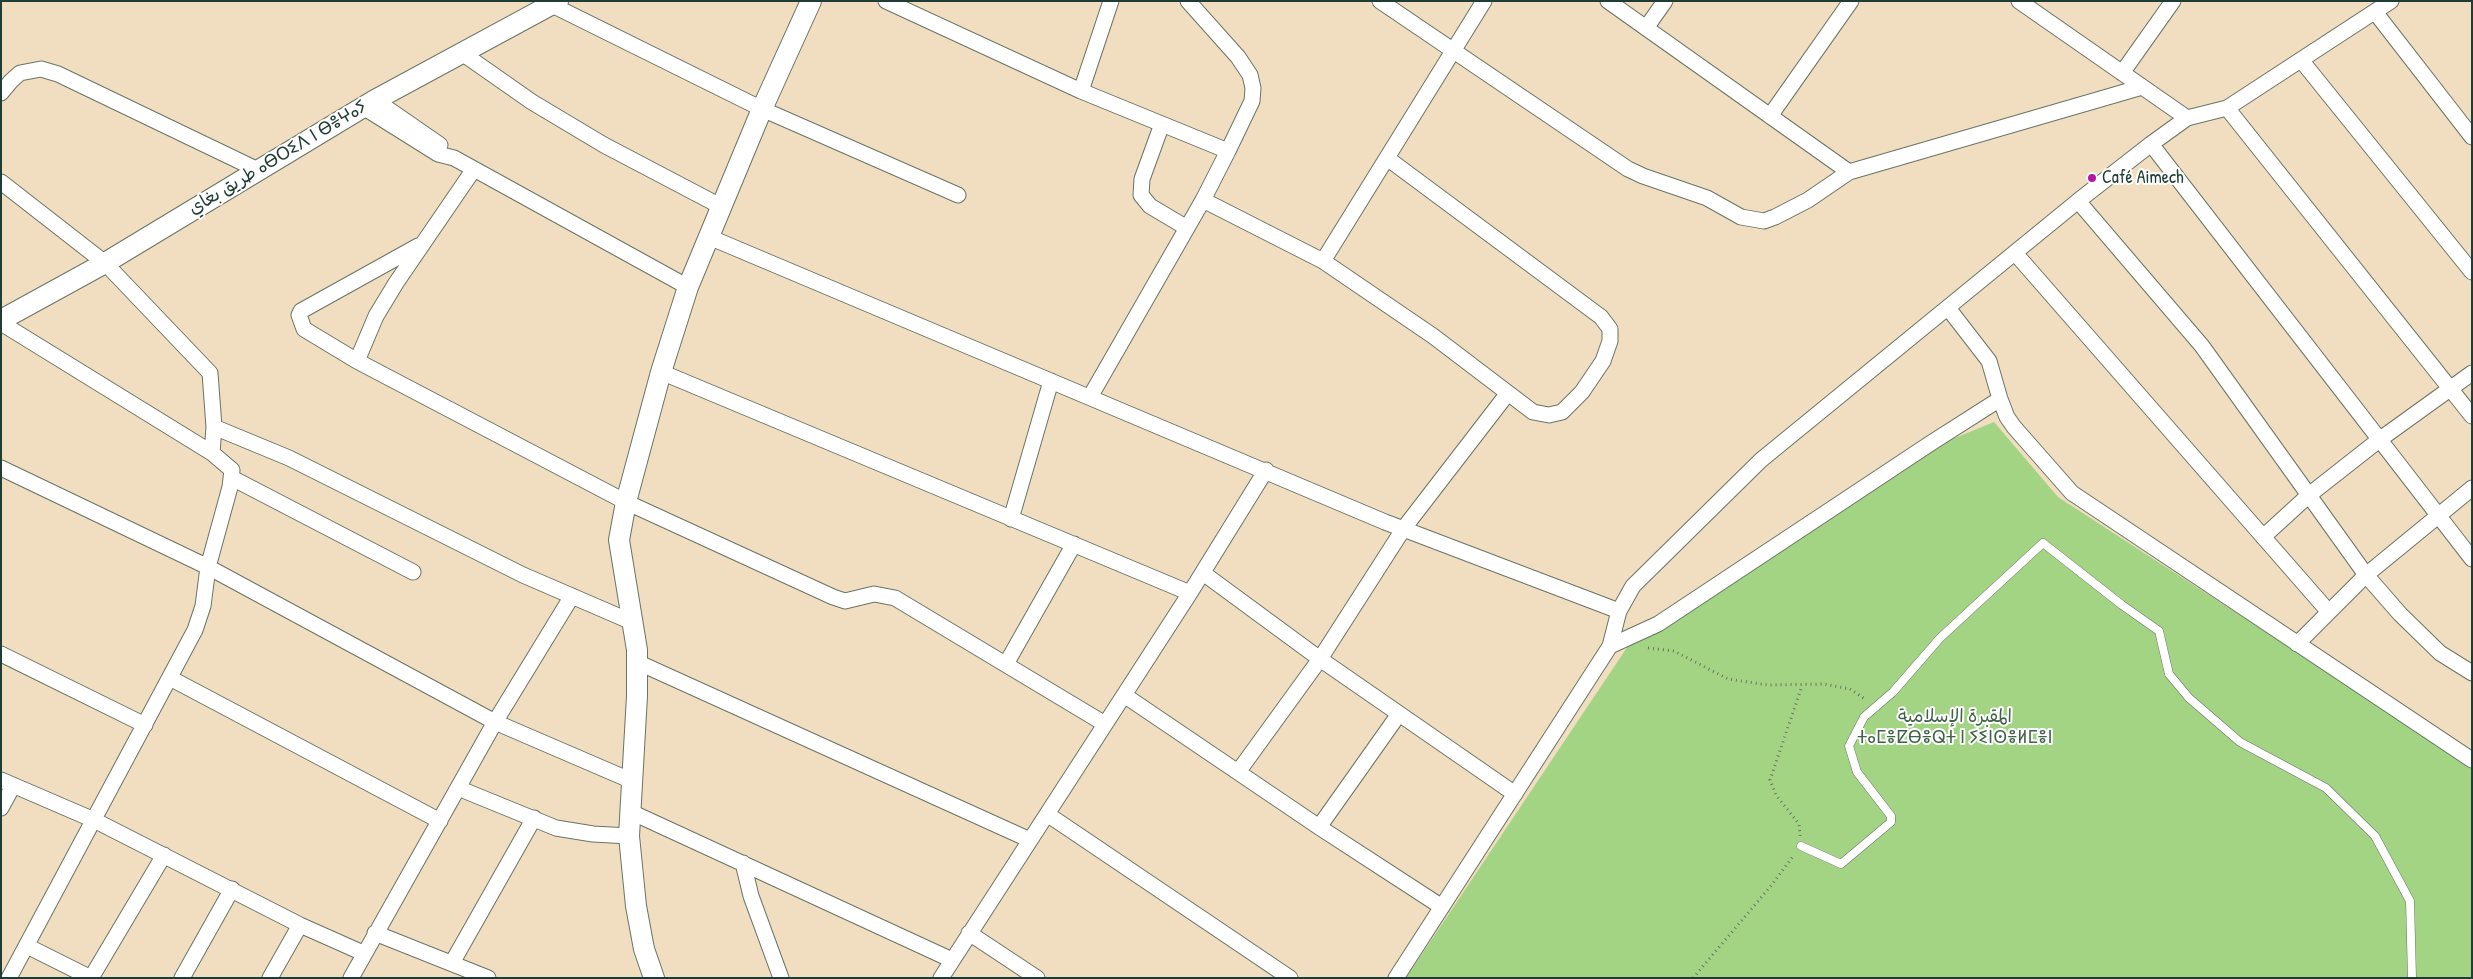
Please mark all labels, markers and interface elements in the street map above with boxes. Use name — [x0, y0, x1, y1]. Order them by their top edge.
street label: طريق بغاي ⴰⴱⵔⵉⴷ ⵏ ⴱⴻⵖⴰⵢ — [185, 96, 371, 220]
place label: Café Aimech — [2102, 167, 2183, 189]
marker: Café Aimech — [2086, 172, 2098, 184]
park label: المقبرة الإسلامية ⵜⴰⵎⴻⵇⴱⴻⵕⵜ ⵏ ⵢⵉⵏⵙⴻⵍⵎⴻⵏ — [1857, 706, 2053, 749]

